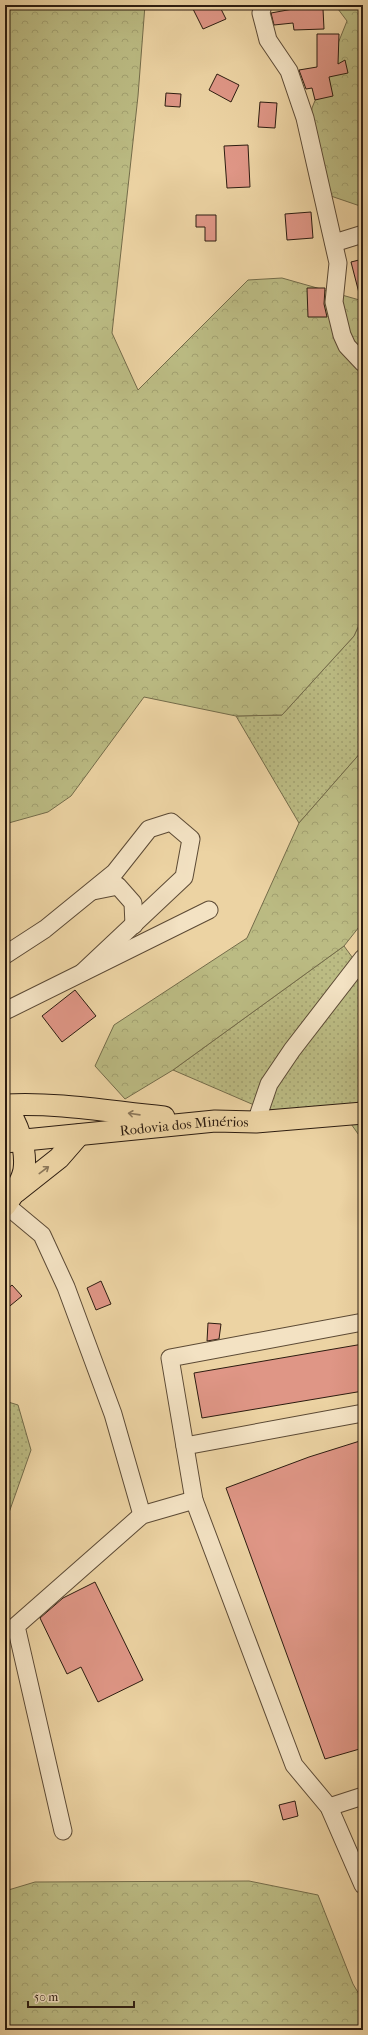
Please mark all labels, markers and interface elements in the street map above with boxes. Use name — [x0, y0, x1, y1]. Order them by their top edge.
one-way arrow — [128, 1110, 141, 1118]
street label: Rodovia dos Minérios — [119, 1112, 249, 1139]
one-way arrow — [39, 1165, 50, 1174]
scale bar — [28, 1983, 134, 2009]
text: 50 m — [34, 1990, 58, 2004]

